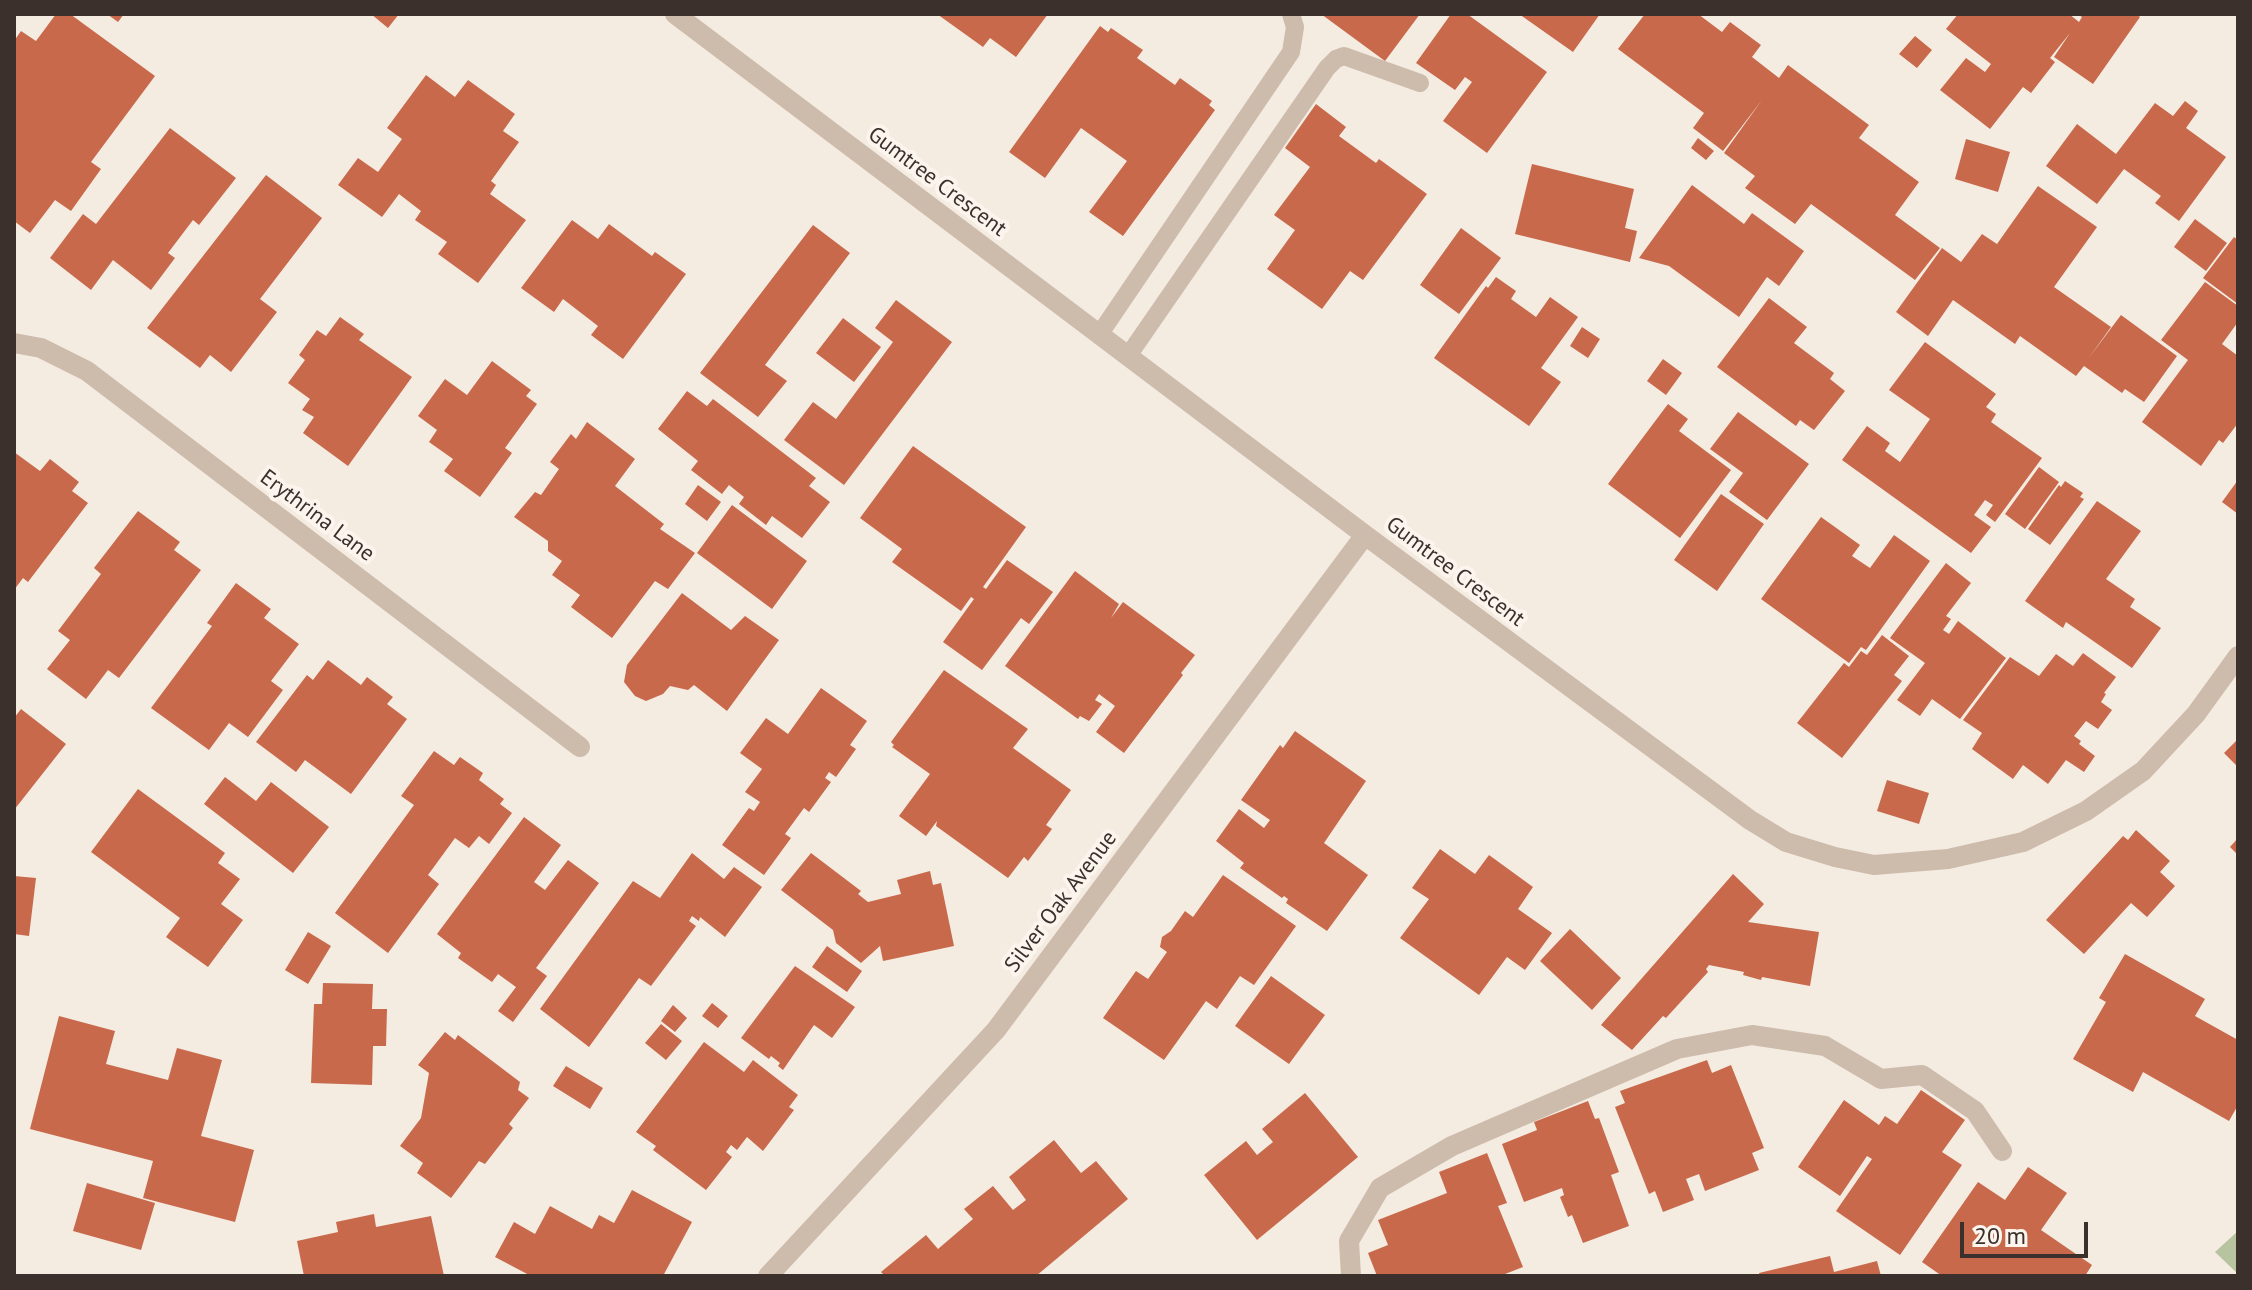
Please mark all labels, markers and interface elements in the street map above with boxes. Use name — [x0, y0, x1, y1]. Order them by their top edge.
street label: Gumtree Crescent — [863, 121, 1011, 243]
street label: Erythrina Lane — [255, 464, 379, 568]
street label: Gumtree Crescent — [1381, 511, 1529, 633]
street label: Silver Oak Avenue — [999, 826, 1123, 978]
scale bar — [1964, 1206, 2092, 1256]
text: 20 m — [1974, 1220, 2026, 1251]

